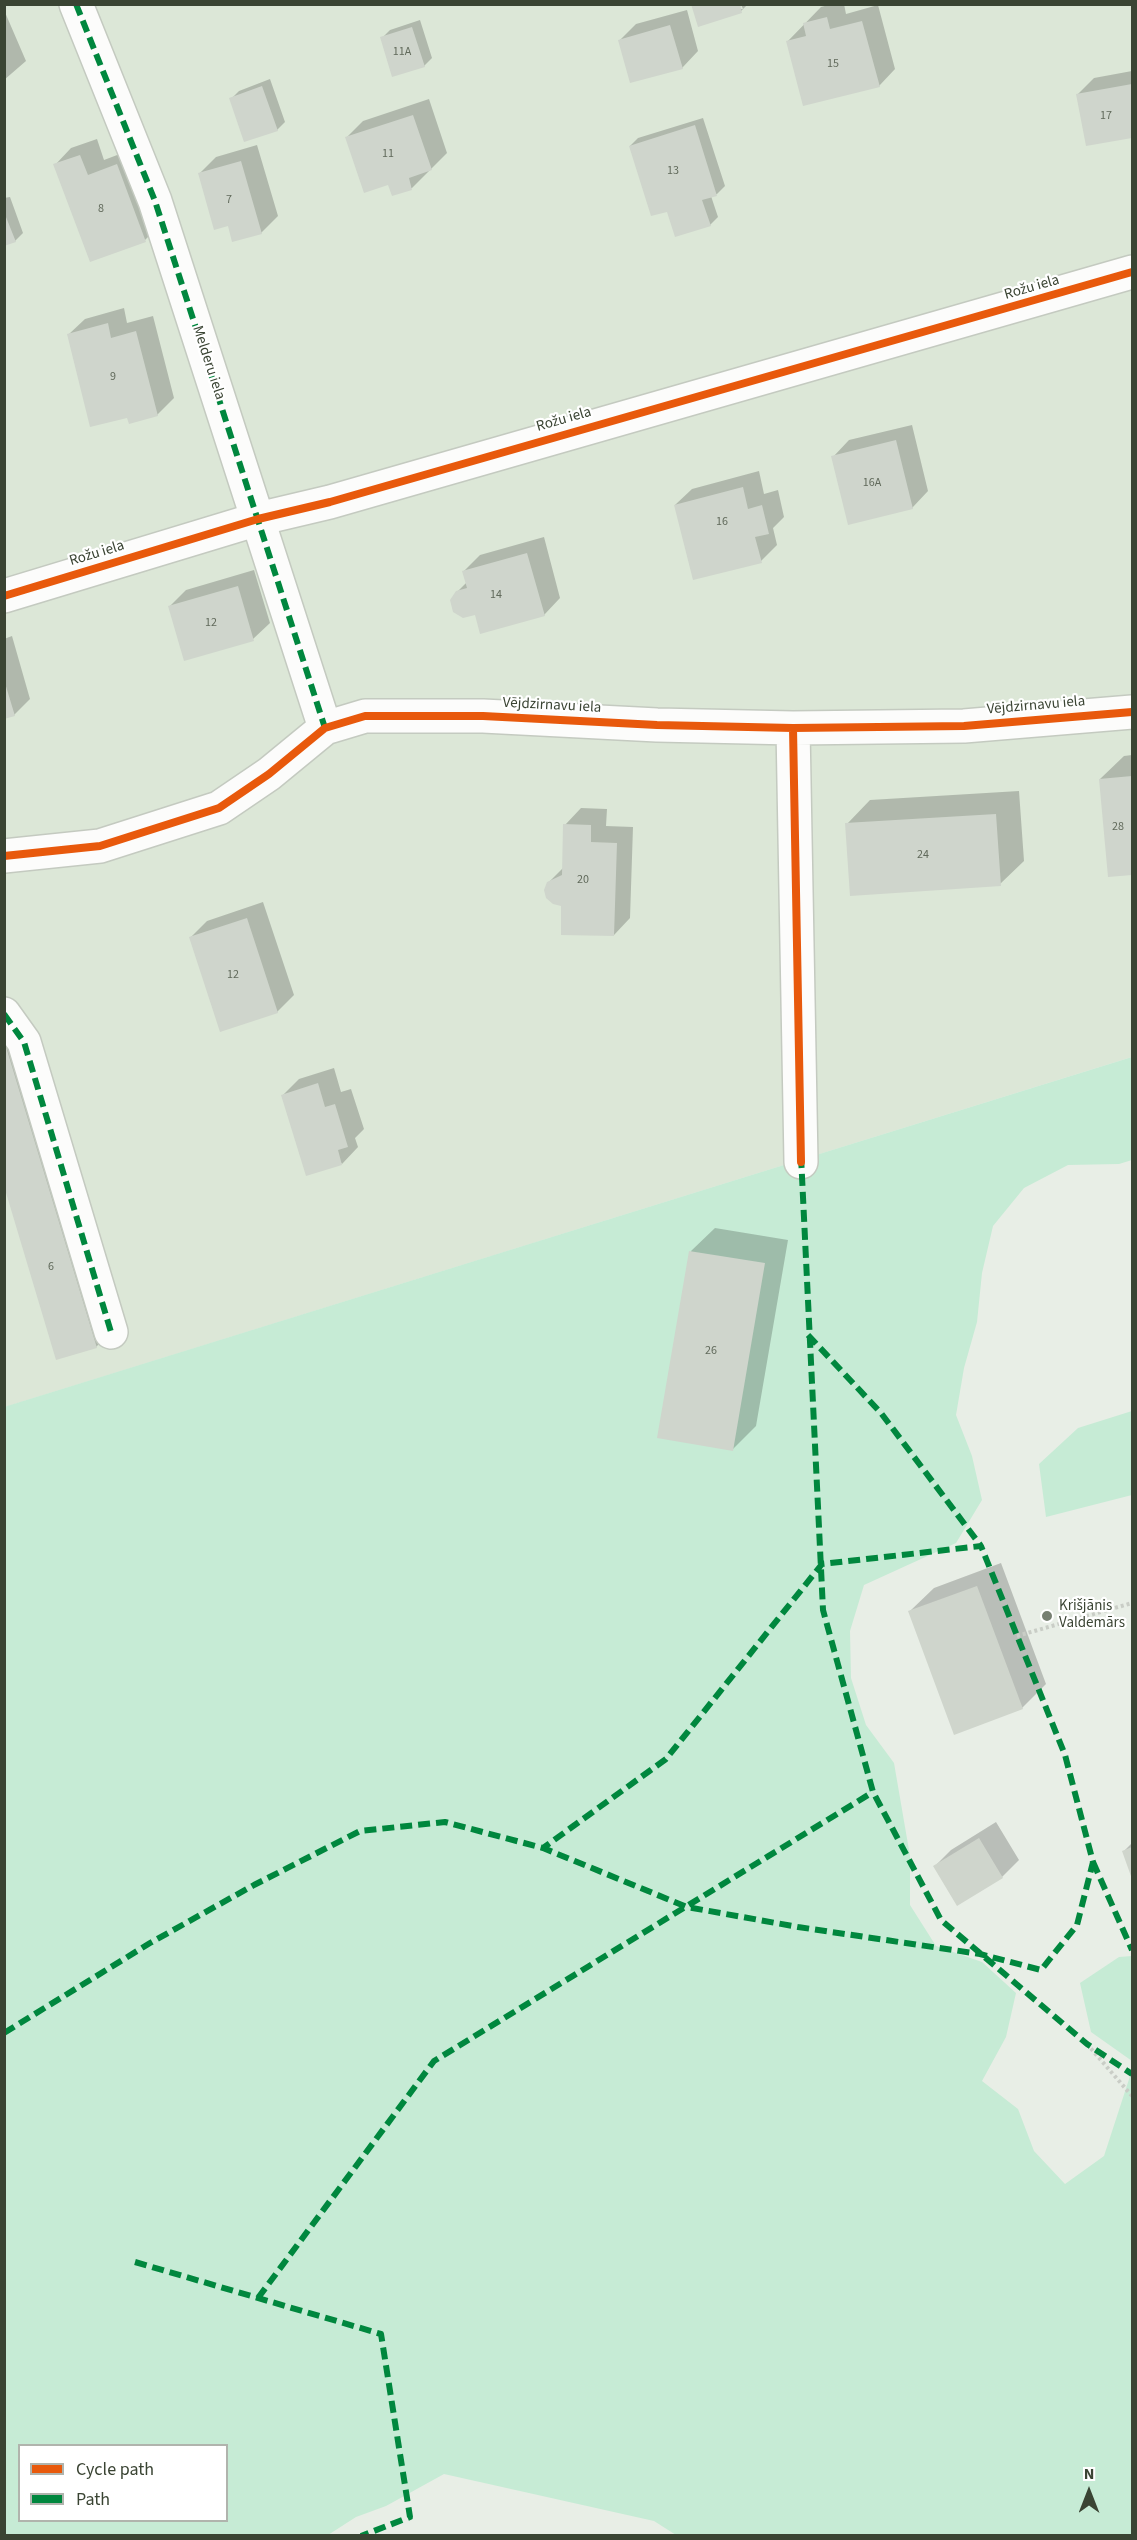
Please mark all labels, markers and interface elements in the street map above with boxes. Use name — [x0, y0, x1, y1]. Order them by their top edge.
house number: 11A — [393, 45, 411, 59]
house number: 15 — [827, 57, 839, 71]
house number: 17 — [1100, 109, 1112, 123]
house number: 11 — [382, 147, 394, 161]
house number: 13 — [667, 164, 679, 178]
house number: 7 — [226, 193, 232, 207]
house number: 8 — [98, 202, 104, 216]
street label: Rožu iela — [1002, 272, 1062, 304]
street label: Melderu iela — [188, 324, 228, 402]
house number: 9 — [110, 370, 116, 384]
street label: Rožu iela — [534, 404, 594, 436]
house number: 16A — [863, 476, 881, 490]
house number: 16 — [716, 515, 728, 529]
street label: Rožu iela — [67, 537, 127, 571]
house number: 14 — [490, 588, 502, 602]
house number: 12 — [205, 616, 217, 630]
street label: Vējdzirnavu iela — [986, 693, 1086, 719]
street label: Vējdzirnavu iela — [502, 694, 602, 718]
house number: 28 — [1112, 820, 1124, 834]
house number: 24 — [917, 848, 929, 862]
house number: 20 — [577, 873, 589, 887]
house number: 12 — [227, 968, 239, 982]
house number: 6 — [48, 1260, 54, 1274]
house number: 26 — [705, 1344, 717, 1358]
place label: Krišjānis Valdemārs — [1059, 1598, 1125, 1633]
marker: Krišjānis Valdemārs — [1040, 1609, 1054, 1623]
legend — [18, 2444, 228, 2522]
text: Cycle path — [76, 2457, 154, 2482]
north arrow — [1059, 2462, 1119, 2522]
text: N — [1084, 2463, 1094, 2485]
text: Path — [76, 2487, 110, 2512]

